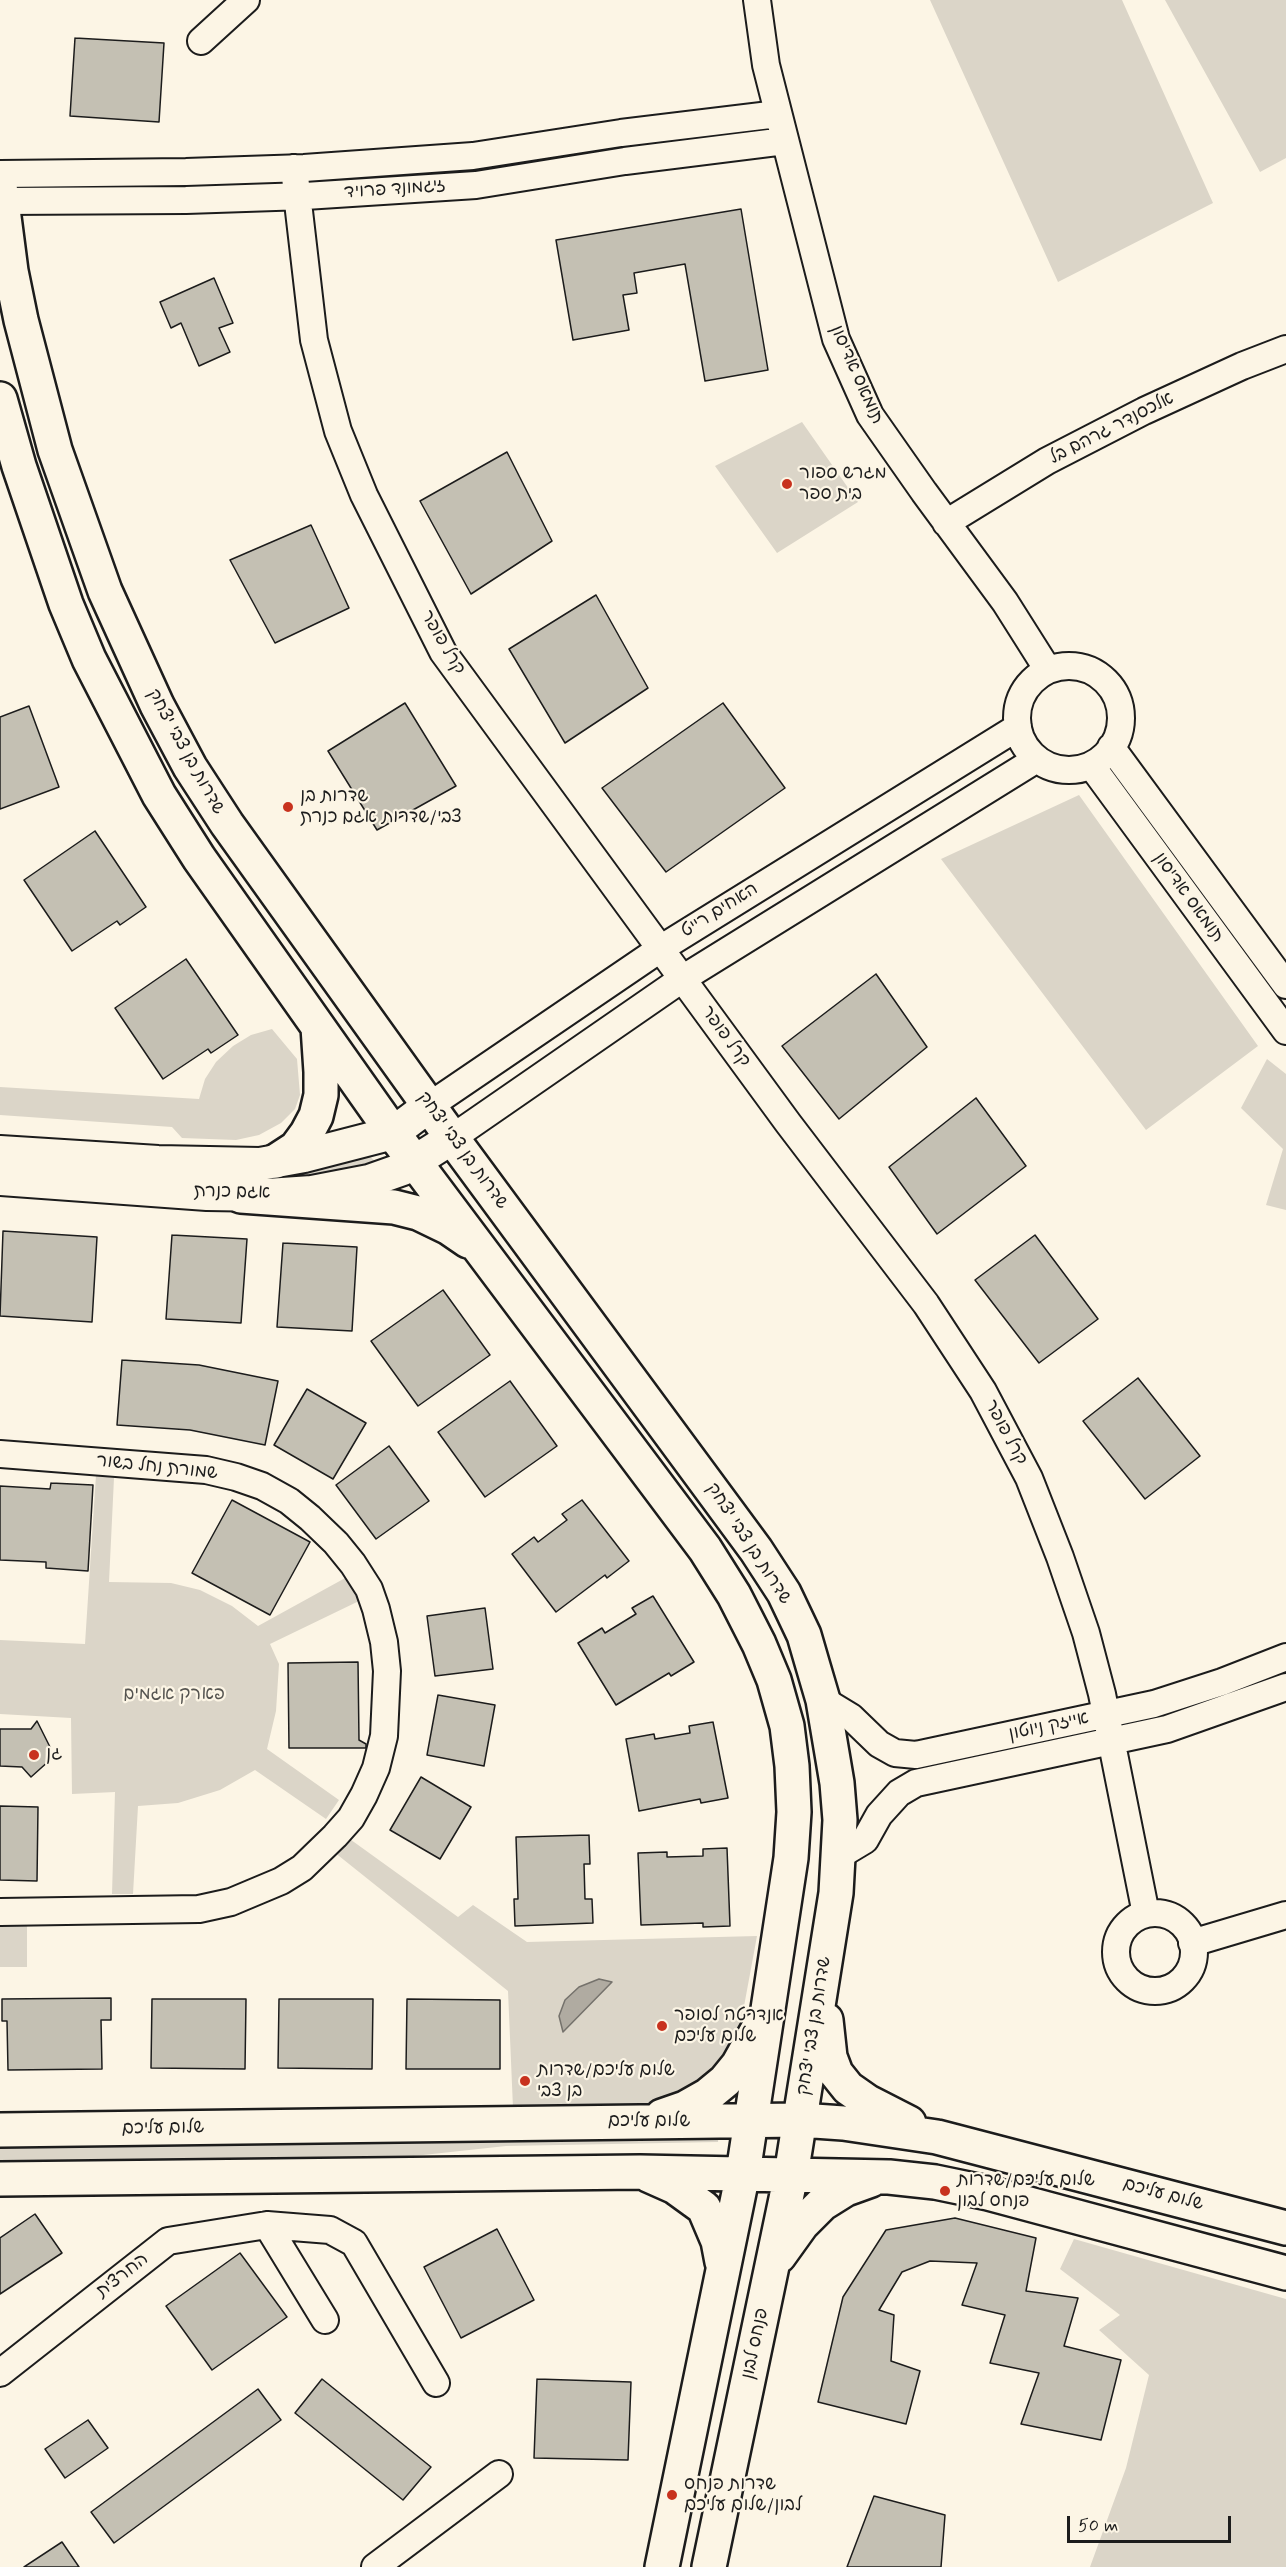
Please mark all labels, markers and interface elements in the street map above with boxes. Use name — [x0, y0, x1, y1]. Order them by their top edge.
street label: זיגמונד פרויד — [343, 176, 447, 204]
street label: תומאס אדיסון — [825, 322, 887, 428]
street label: אלכסנדר גרהם בל — [1046, 388, 1178, 470]
place label: מגרש ספור בית ספר — [799, 463, 887, 506]
marker: מגרש ספור בית ספר — [780, 477, 794, 491]
street label: קרל פופר — [415, 607, 469, 679]
street label: שדרות בן צבי יצחק — [142, 685, 228, 819]
place label: שדרות בן צבי/שדרות אגם כנרת — [300, 786, 462, 828]
marker: שדרות בן צבי/שדרות אגם כנרת — [281, 800, 295, 814]
street label: תומאס אדיסון — [1148, 849, 1228, 947]
street label: האחים רייט — [677, 879, 763, 943]
street label: קרל פופר — [696, 1002, 754, 1072]
street label: שדרות בן צבי יצחק — [412, 1088, 512, 1214]
street label: אגם כנרת — [193, 1182, 271, 1204]
street label: קרל פופר — [979, 1397, 1031, 1469]
street label: שמורת נחל בשור — [95, 1451, 219, 1485]
street label: שדרות בן צבי יצחק — [701, 1479, 795, 1609]
park label: פארק אגמים — [123, 1684, 225, 1706]
street label: אייזק ניוטון — [1007, 1708, 1091, 1746]
place label: גן — [46, 1744, 62, 1766]
marker: גן — [27, 1748, 41, 1762]
street label: שדרות בן צבי יצחק — [793, 1955, 837, 2097]
place label: אנדרטה לסופר שלום עליכם — [674, 2005, 784, 2048]
marker: אנדרטה לסופר שלום עליכם — [655, 2019, 669, 2033]
place label: שלום עליכם/שדרות בן צבי — [537, 2060, 675, 2102]
marker: שלום עליכם/שדרות בן צבי — [518, 2074, 532, 2088]
street label: שלום עליכם — [608, 2111, 690, 2133]
street label: שלום עליכם — [122, 2117, 204, 2141]
place label: שלום עליכם/שדרות פנחס לבון — [957, 2170, 1095, 2212]
street label: שלום עליכם — [1120, 2174, 1206, 2216]
marker: שלום עליכם/שדרות פנחס לבון — [938, 2184, 952, 2198]
street label: החרצית — [93, 2249, 153, 2303]
street label: פנחס לבון — [738, 2306, 774, 2382]
place label: שדרות פנחס לבון/שלום עליכם — [684, 2474, 802, 2516]
marker: שדרות פנחס לבון/שלום עליכם — [665, 2488, 679, 2502]
scale bar — [1070, 2504, 1234, 2542]
text: 50 m — [1078, 2514, 1118, 2538]

